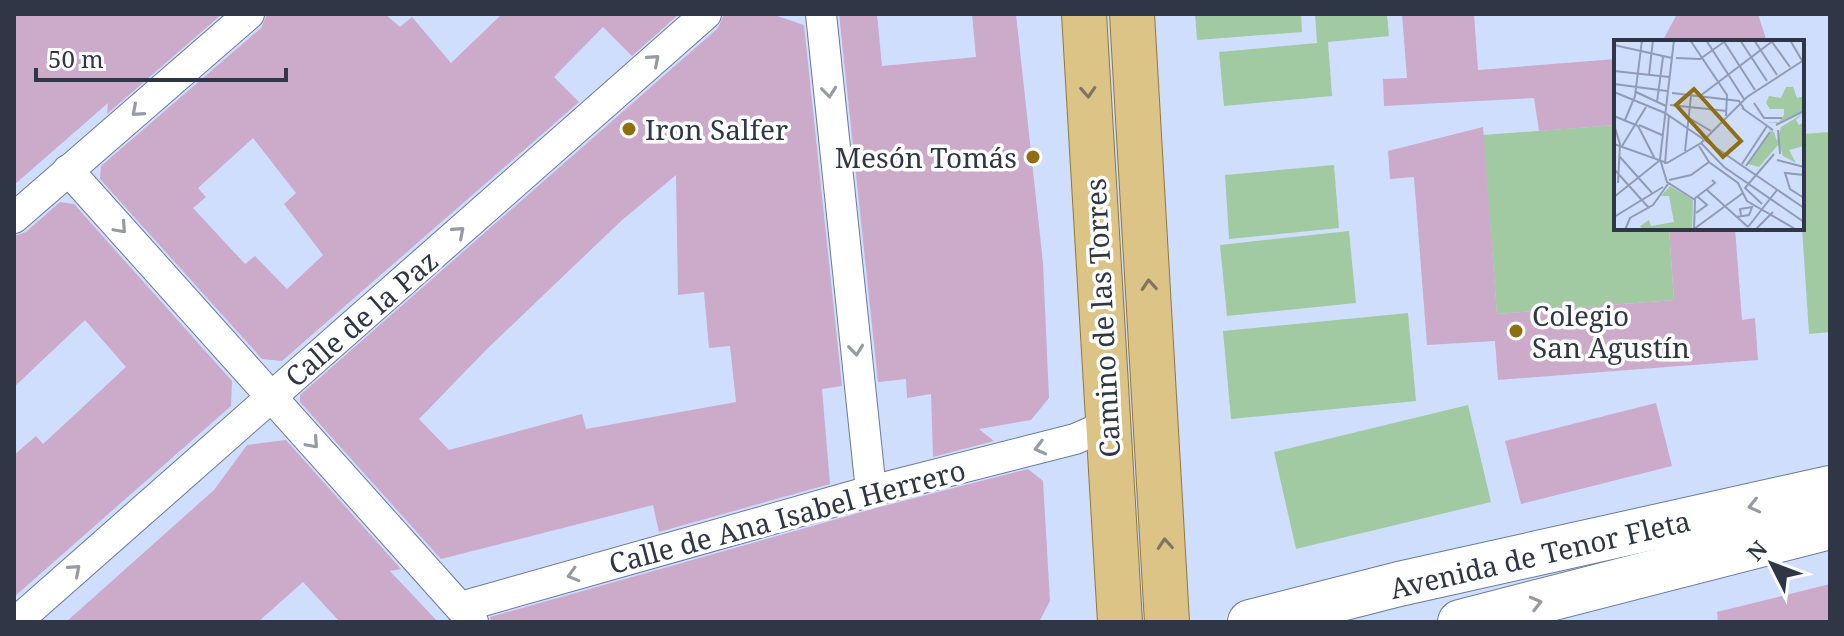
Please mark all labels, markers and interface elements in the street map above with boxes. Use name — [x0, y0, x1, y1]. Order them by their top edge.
scale bar — [36, 32, 286, 82]
inset map — [1614, 40, 1804, 230]
text: 50 m — [48, 42, 104, 75]
one-way arrow — [644, 55, 659, 70]
one-way arrow — [820, 86, 837, 99]
one-way arrow — [1080, 86, 1097, 99]
one-way arrow — [132, 101, 147, 116]
place label: Iron Salfer — [645, 110, 788, 148]
marker: Iron Salfer — [620, 120, 638, 138]
place label: Mesón Tomás — [835, 138, 1017, 176]
marker: Mesón Tomás — [1024, 148, 1042, 166]
street label: Camino de las Torres — [1076, 177, 1128, 459]
one-way arrow — [111, 219, 125, 234]
one-way arrow — [449, 227, 464, 242]
street label: Calle de la Paz — [277, 241, 445, 395]
one-way arrow — [1141, 278, 1158, 291]
place label: Colegio San Agustín — [1532, 296, 1690, 366]
marker: Colegio San Agustín — [1507, 322, 1525, 340]
one-way arrow — [847, 344, 864, 357]
one-way arrow — [303, 433, 318, 448]
one-way arrow — [1033, 439, 1047, 456]
street label: Calle de Ana Isabel Herrero — [605, 450, 969, 582]
one-way arrow — [1748, 497, 1761, 514]
street label: Avenida de Tenor Fleta — [1386, 501, 1694, 607]
north arrow — [1732, 524, 1812, 604]
text: N — [1739, 533, 1773, 566]
one-way arrow — [1157, 537, 1174, 550]
one-way arrow — [65, 566, 80, 580]
one-way arrow — [566, 566, 580, 583]
one-way arrow — [1528, 595, 1542, 612]

